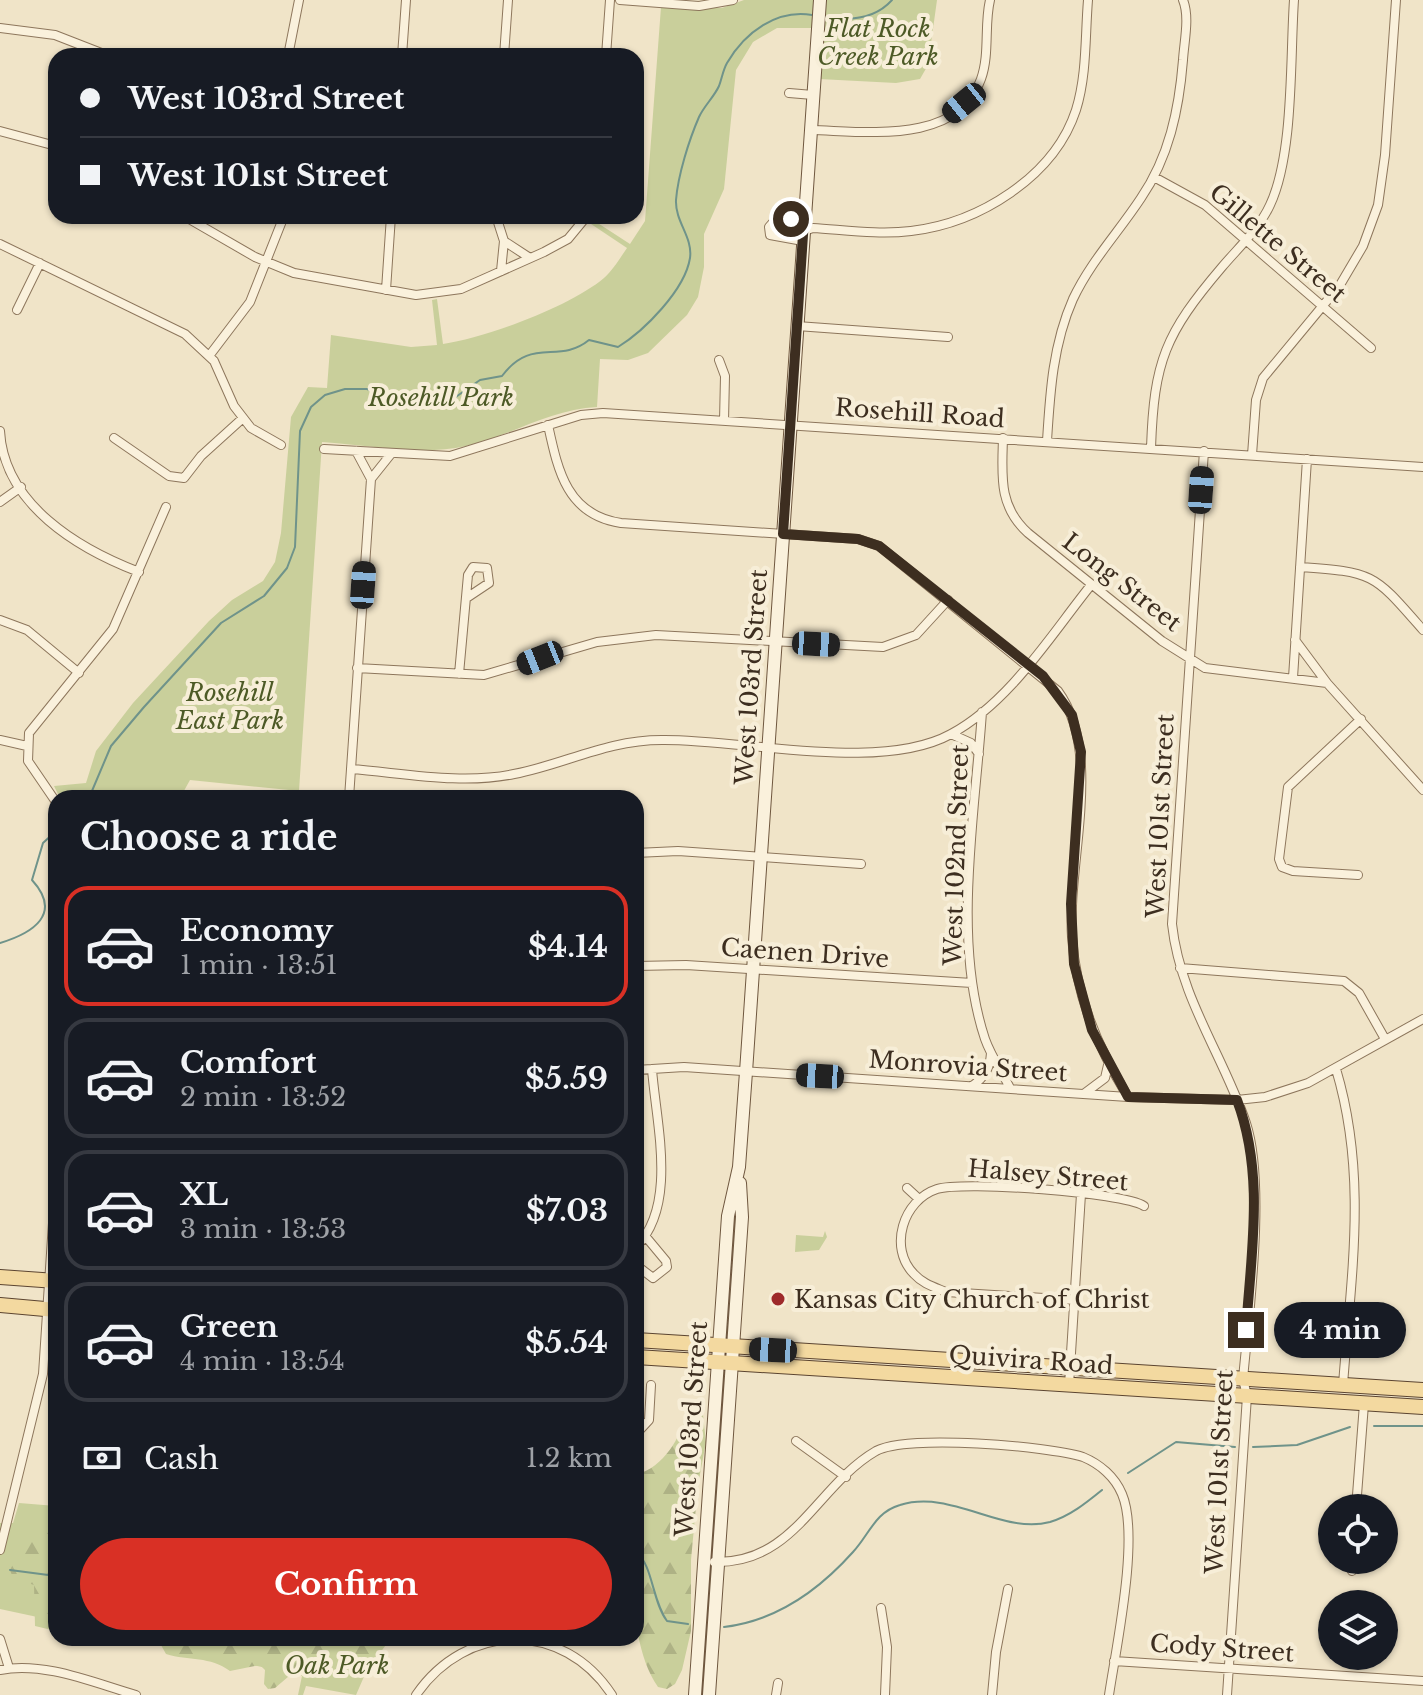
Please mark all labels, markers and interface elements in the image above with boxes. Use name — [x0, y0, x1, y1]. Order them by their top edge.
park label: Flat Rock Creek Park — [817, 14, 939, 71]
car — [938, 79, 990, 127]
text: West 103rd Street — [128, 80, 404, 117]
text: West 101st Street — [128, 157, 388, 194]
street label: Gillette Street — [1204, 177, 1352, 309]
route start — [773, 201, 809, 237]
park label: Rosehill Park — [367, 383, 514, 412]
street label: Rosehill Road — [834, 393, 1006, 433]
car — [1187, 465, 1215, 515]
street label: Long Street — [1057, 527, 1187, 637]
car — [349, 560, 377, 610]
street label: West 103rd Street — [729, 568, 773, 787]
car — [791, 631, 841, 657]
car — [513, 638, 567, 678]
park label: Rosehill East Park — [175, 678, 284, 735]
street label: West 101st Street — [1140, 713, 1180, 920]
street label: West 102nd Street — [938, 744, 974, 967]
text: Choose a ride — [80, 815, 337, 860]
icon: car — [84, 910, 156, 982]
text: Economy — [180, 912, 333, 949]
text: $4.14 — [528, 928, 608, 965]
street label: Caenen Drive — [720, 933, 890, 973]
text: 1 min · 13:51 — [180, 949, 337, 981]
icon: car — [84, 1042, 156, 1114]
text: Comfort — [180, 1044, 317, 1081]
street label: Monrovia Street — [868, 1045, 1068, 1087]
text: $5.59 — [525, 1060, 608, 1097]
car — [795, 1063, 845, 1089]
text: 2 min · 13:52 — [180, 1081, 346, 1113]
street label: Halsey Street — [966, 1154, 1130, 1196]
icon: car — [84, 1174, 156, 1246]
text: XL — [180, 1176, 228, 1213]
text: $7.03 — [526, 1192, 608, 1229]
text: 3 min · 13:53 — [180, 1213, 346, 1245]
place label: Kansas City Church of Christ — [794, 1285, 1150, 1314]
marker: Kansas City Church of Christ — [769, 1290, 787, 1308]
callout: 4 min — [1274, 1302, 1406, 1358]
icon: car — [84, 1306, 156, 1378]
text: Green — [180, 1308, 278, 1345]
route end — [1228, 1312, 1264, 1348]
text: 4 min — [1299, 1314, 1381, 1346]
street label: West 103rd Street — [669, 1320, 713, 1539]
text: $5.54 — [525, 1324, 608, 1361]
car — [748, 1337, 798, 1363]
street label: Quivira Road — [948, 1340, 1114, 1380]
text: 4 min · 13:54 — [180, 1345, 345, 1377]
street label: West 101st Street — [1199, 1369, 1239, 1576]
icon: cash — [80, 1436, 124, 1480]
text: Cash — [144, 1440, 219, 1477]
text: 1.2 km — [526, 1442, 612, 1474]
map controls — [1318, 1494, 1398, 1670]
button: locate — [1318, 1494, 1398, 1574]
button: Confirm — [80, 1538, 612, 1630]
button: layers — [1318, 1590, 1398, 1670]
street label: Cody Street — [1149, 1628, 1295, 1668]
park label: Oak Park — [285, 1651, 389, 1680]

